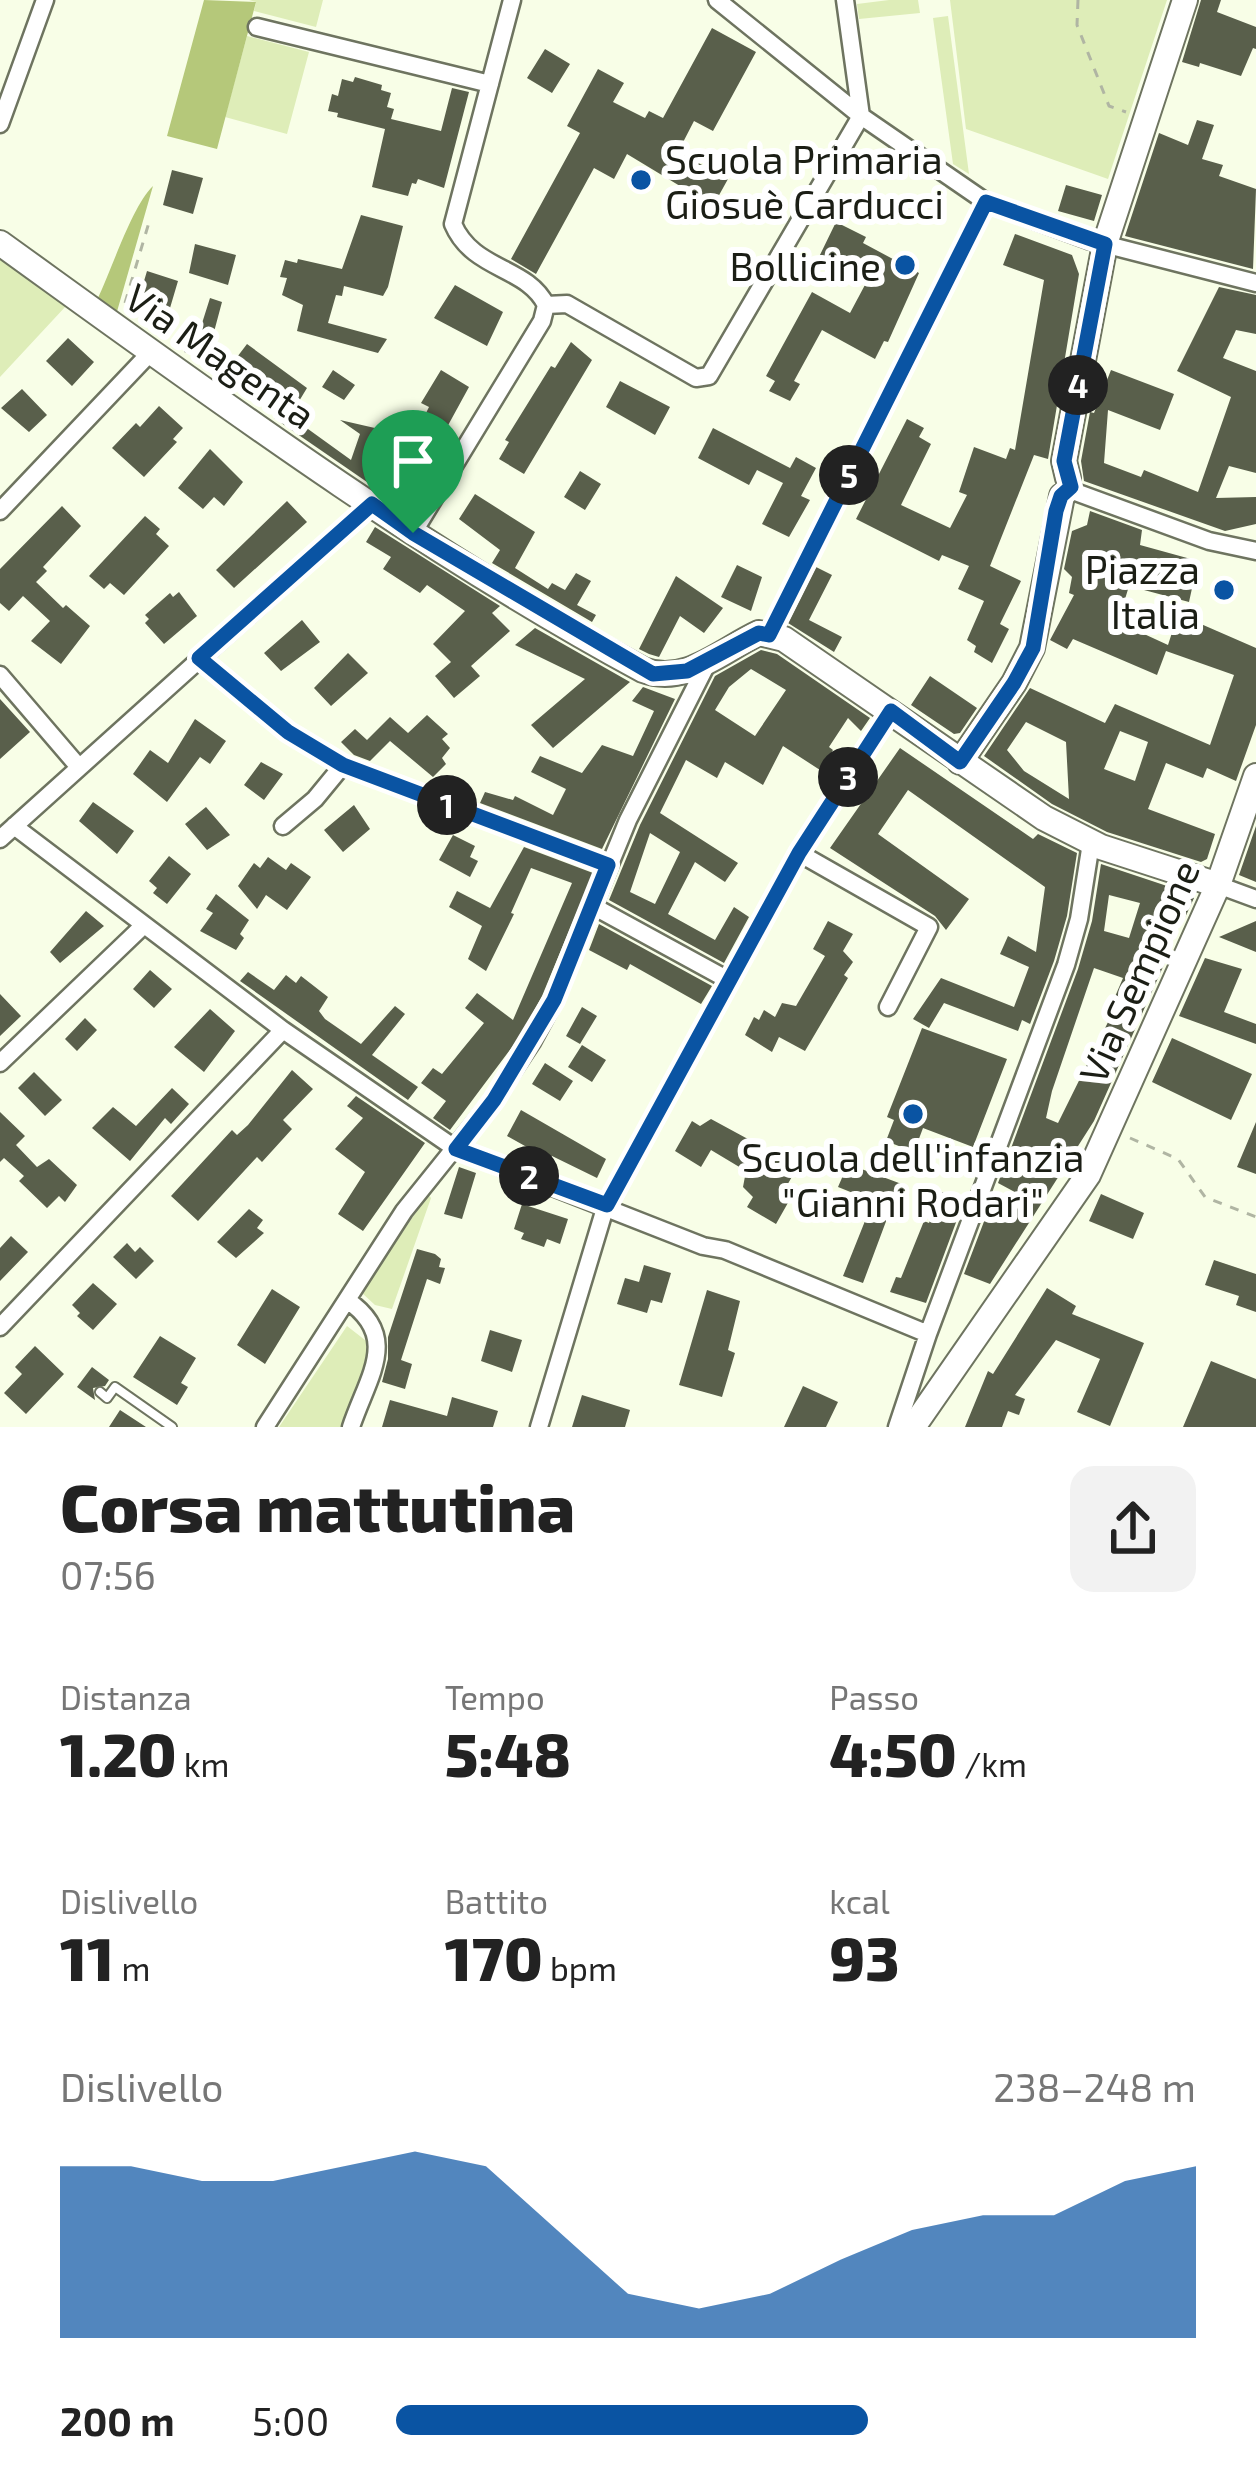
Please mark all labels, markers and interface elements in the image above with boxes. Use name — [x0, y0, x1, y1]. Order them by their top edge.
place label: Scuola Primaria Giosuè Carducci — [665, 135, 944, 227]
marker: Scuola Primaria Giosuè Carducci — [628, 167, 654, 193]
place label: Bollicine — [729, 242, 881, 289]
marker: Bollicine — [892, 252, 918, 278]
street label: Via Magenta — [117, 272, 325, 438]
pin: 4 — [1048, 355, 1108, 415]
text: 4 — [1067, 365, 1089, 405]
pin — [362, 410, 464, 533]
icon: arrive — [380, 428, 446, 494]
pin: 5 — [819, 445, 879, 505]
text: 5 — [840, 455, 858, 495]
place label: Piazza Italia — [1085, 545, 1200, 637]
marker: Piazza Italia — [1211, 577, 1237, 603]
pin: 3 — [818, 747, 878, 807]
text: 3 — [839, 757, 857, 797]
pin: 1 — [417, 775, 477, 835]
text: 1 — [440, 785, 454, 825]
street label: Via Sempione — [1068, 852, 1208, 1090]
marker: Scuola dell'infanzia "Gianni Rodari" — [900, 1101, 926, 1127]
place label: Scuola dell'infanzia "Gianni Rodari" — [741, 1133, 1085, 1225]
pin: 2 — [499, 1146, 559, 1206]
text: 2 — [519, 1156, 539, 1196]
text: Corsa mattutina — [60, 1466, 575, 1545]
button: share — [1070, 1466, 1196, 1592]
text: 07:56 — [60, 1551, 156, 1598]
text: Distanza — [60, 1677, 192, 1717]
text: Tempo — [445, 1677, 545, 1717]
text: Passo — [829, 1677, 919, 1717]
text: 1.20 — [60, 1717, 176, 1789]
text: 5:48 — [445, 1717, 571, 1789]
text: 4:50 — [829, 1717, 957, 1789]
text: km — [176, 1744, 229, 1784]
text: /km — [957, 1744, 1027, 1784]
text: Dislivello — [60, 1881, 198, 1921]
text: Battito — [445, 1881, 548, 1921]
text: kcal — [829, 1881, 890, 1921]
text: 11 — [60, 1921, 114, 1993]
text: 170 — [445, 1921, 543, 1993]
text: 93 — [829, 1921, 900, 1993]
text: m — [114, 1948, 150, 1988]
text: bpm — [543, 1948, 617, 1988]
text: Dislivello — [60, 2063, 223, 2110]
text: 238–248 m — [993, 2063, 1196, 2110]
text: 200 m — [60, 2397, 175, 2444]
text: 5:00 — [252, 2397, 329, 2444]

